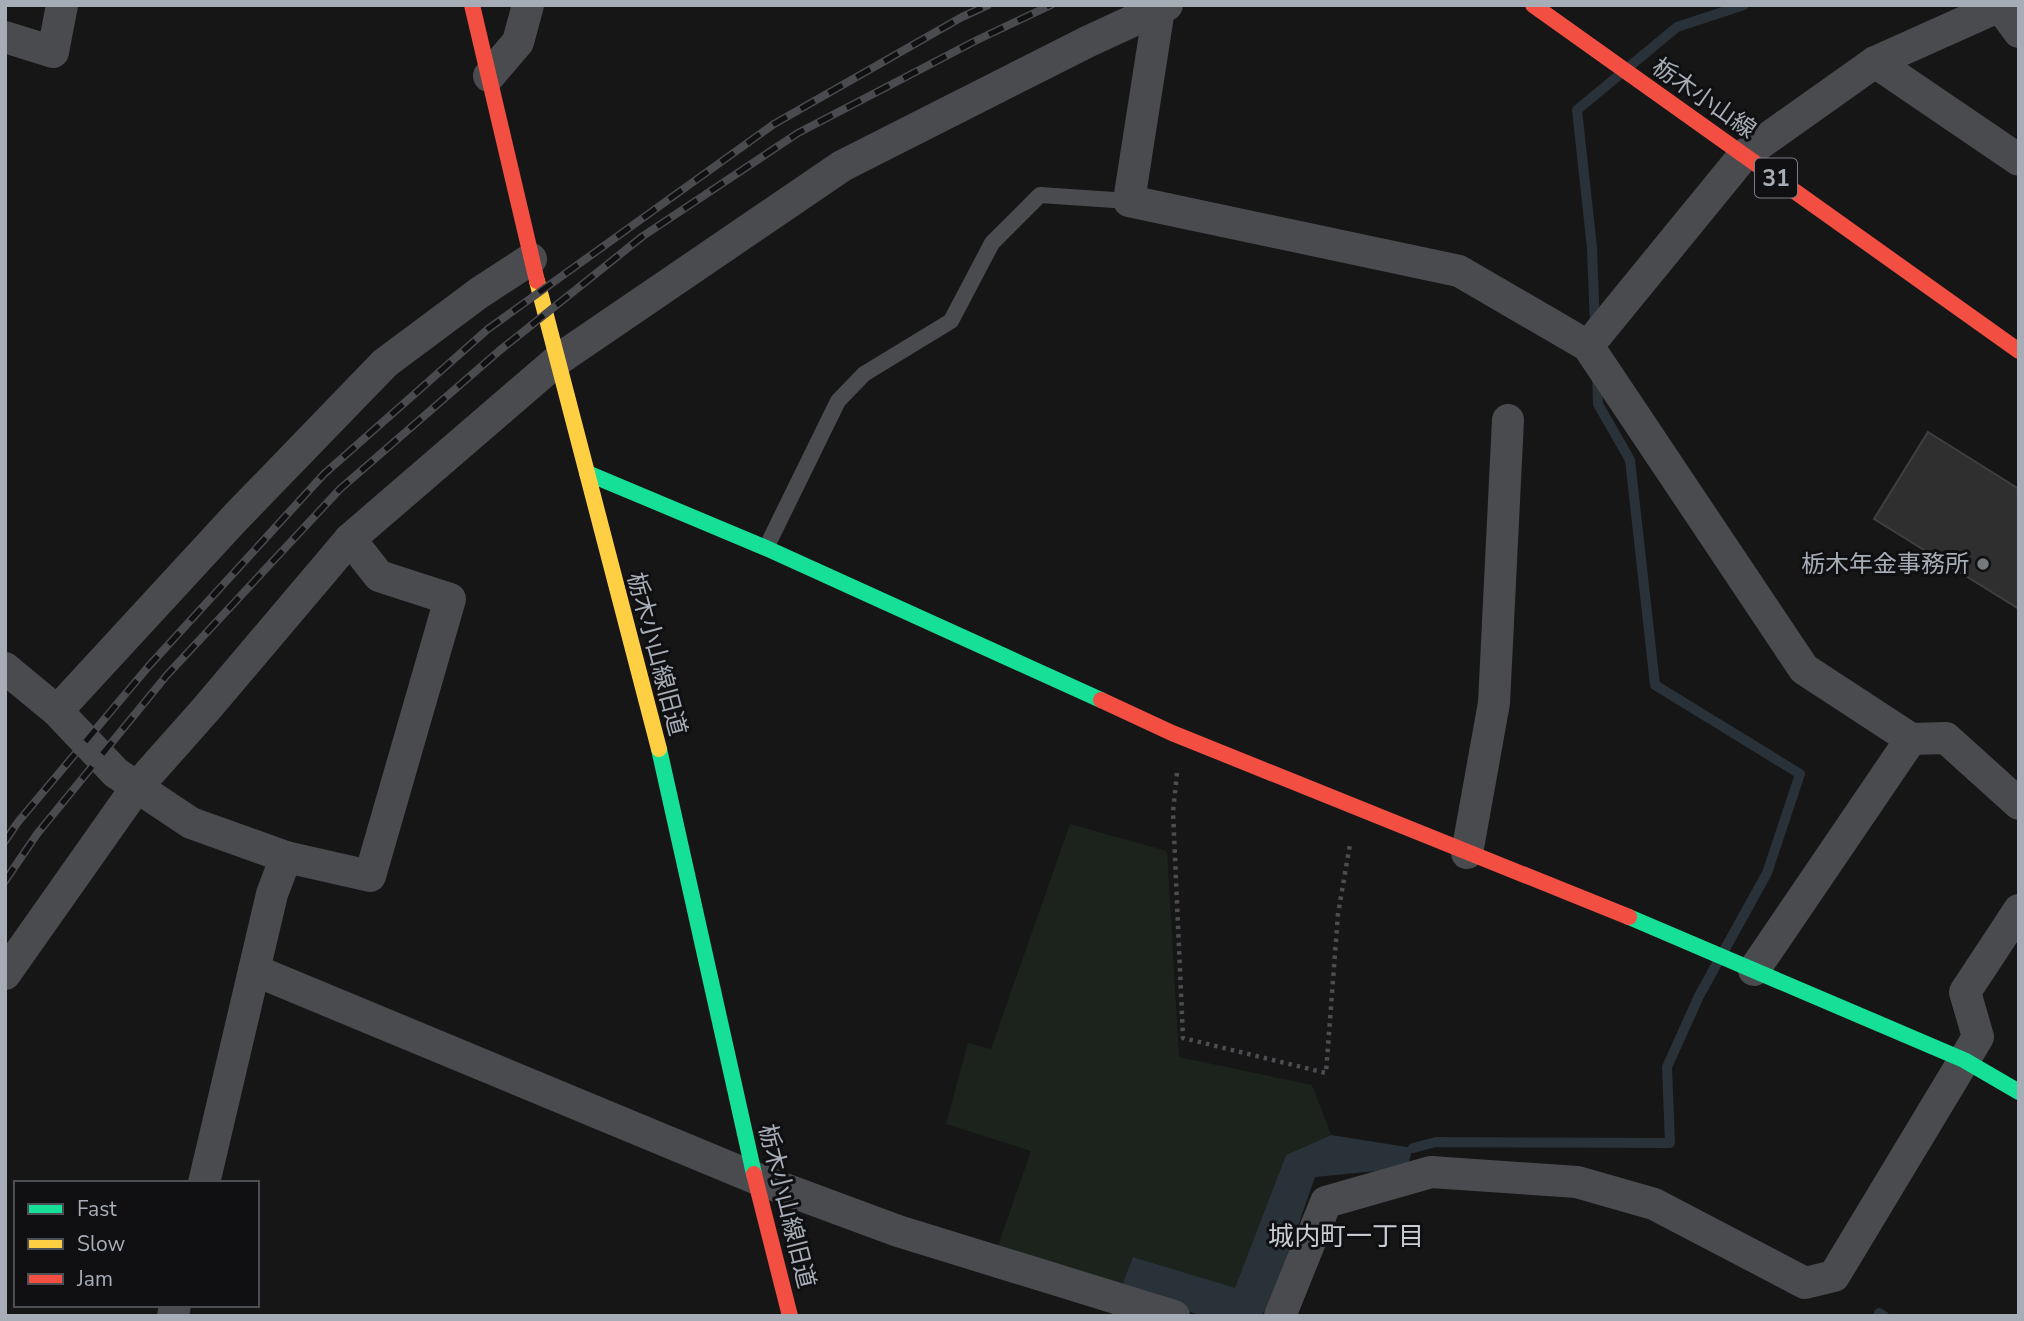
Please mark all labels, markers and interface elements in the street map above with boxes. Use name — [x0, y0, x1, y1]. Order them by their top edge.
street label: 栃木小山線 — [1646, 50, 1762, 146]
road number: 31 — [1755, 158, 1797, 197]
place label: 栃木年金事務所 — [1801, 548, 1969, 580]
marker: 栃木年金事務所 — [1975, 556, 1991, 572]
street label: 栃木小山線旧道 — [620, 569, 694, 739]
street label: 栃木小山線旧道 — [751, 1121, 823, 1291]
legend — [14, 1181, 259, 1307]
text: Fast — [77, 1195, 117, 1223]
district label: 城内町一丁目 — [1268, 1219, 1424, 1254]
text: Slow — [77, 1230, 126, 1258]
text: Jam — [76, 1265, 113, 1293]

